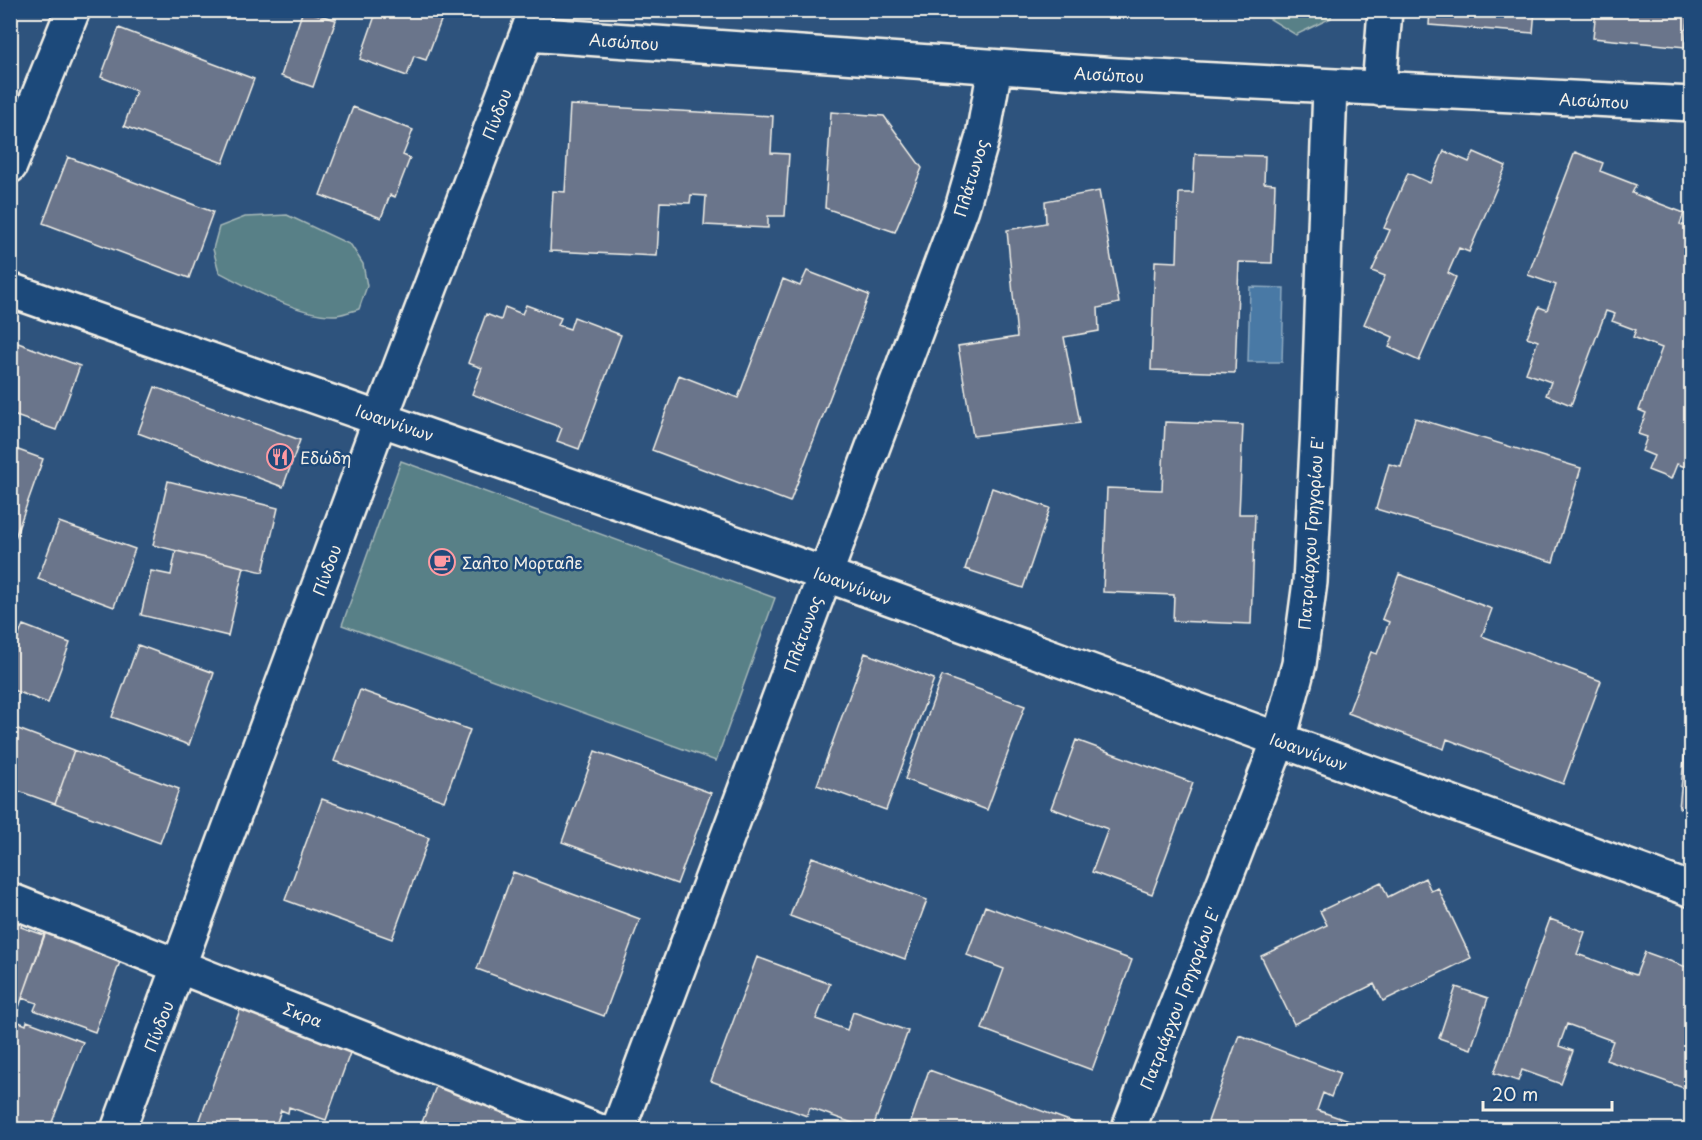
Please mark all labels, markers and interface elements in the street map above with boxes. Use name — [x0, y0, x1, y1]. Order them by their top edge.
street label: Αισώπου — [588, 27, 660, 55]
street label: Αισώπου — [1073, 60, 1145, 88]
street label: Πίνδου — [475, 85, 517, 143]
street label: Αισώπου — [1558, 86, 1630, 114]
street label: Πλάτωνος — [947, 136, 993, 220]
street label: Ιωαννίνων — [353, 397, 437, 447]
street label: Πατριάρχου Γρηγορίου Ε' — [1291, 435, 1329, 631]
restaurant icon: Εδώδη — [265, 442, 295, 472]
place label: Εδώδη — [300, 445, 351, 469]
street label: Πίνδου — [306, 541, 346, 599]
cafe icon: Σαλτο Μορταλε — [427, 547, 457, 577]
place label: Σαλτο Μορταλε — [462, 550, 582, 574]
street label: Ιωαννίνων — [811, 560, 895, 610]
street label: Πλάτωνος — [777, 592, 827, 676]
street label: Ιωαννίνων — [1267, 726, 1351, 776]
street label: Πατριάρχου Γρηγορίου Ε' — [1133, 903, 1225, 1093]
street label: Σκρα — [280, 996, 327, 1033]
street label: Πίνδου — [137, 997, 179, 1055]
scale bar — [1483, 1074, 1612, 1112]
text: 20 m — [1492, 1080, 1538, 1107]

